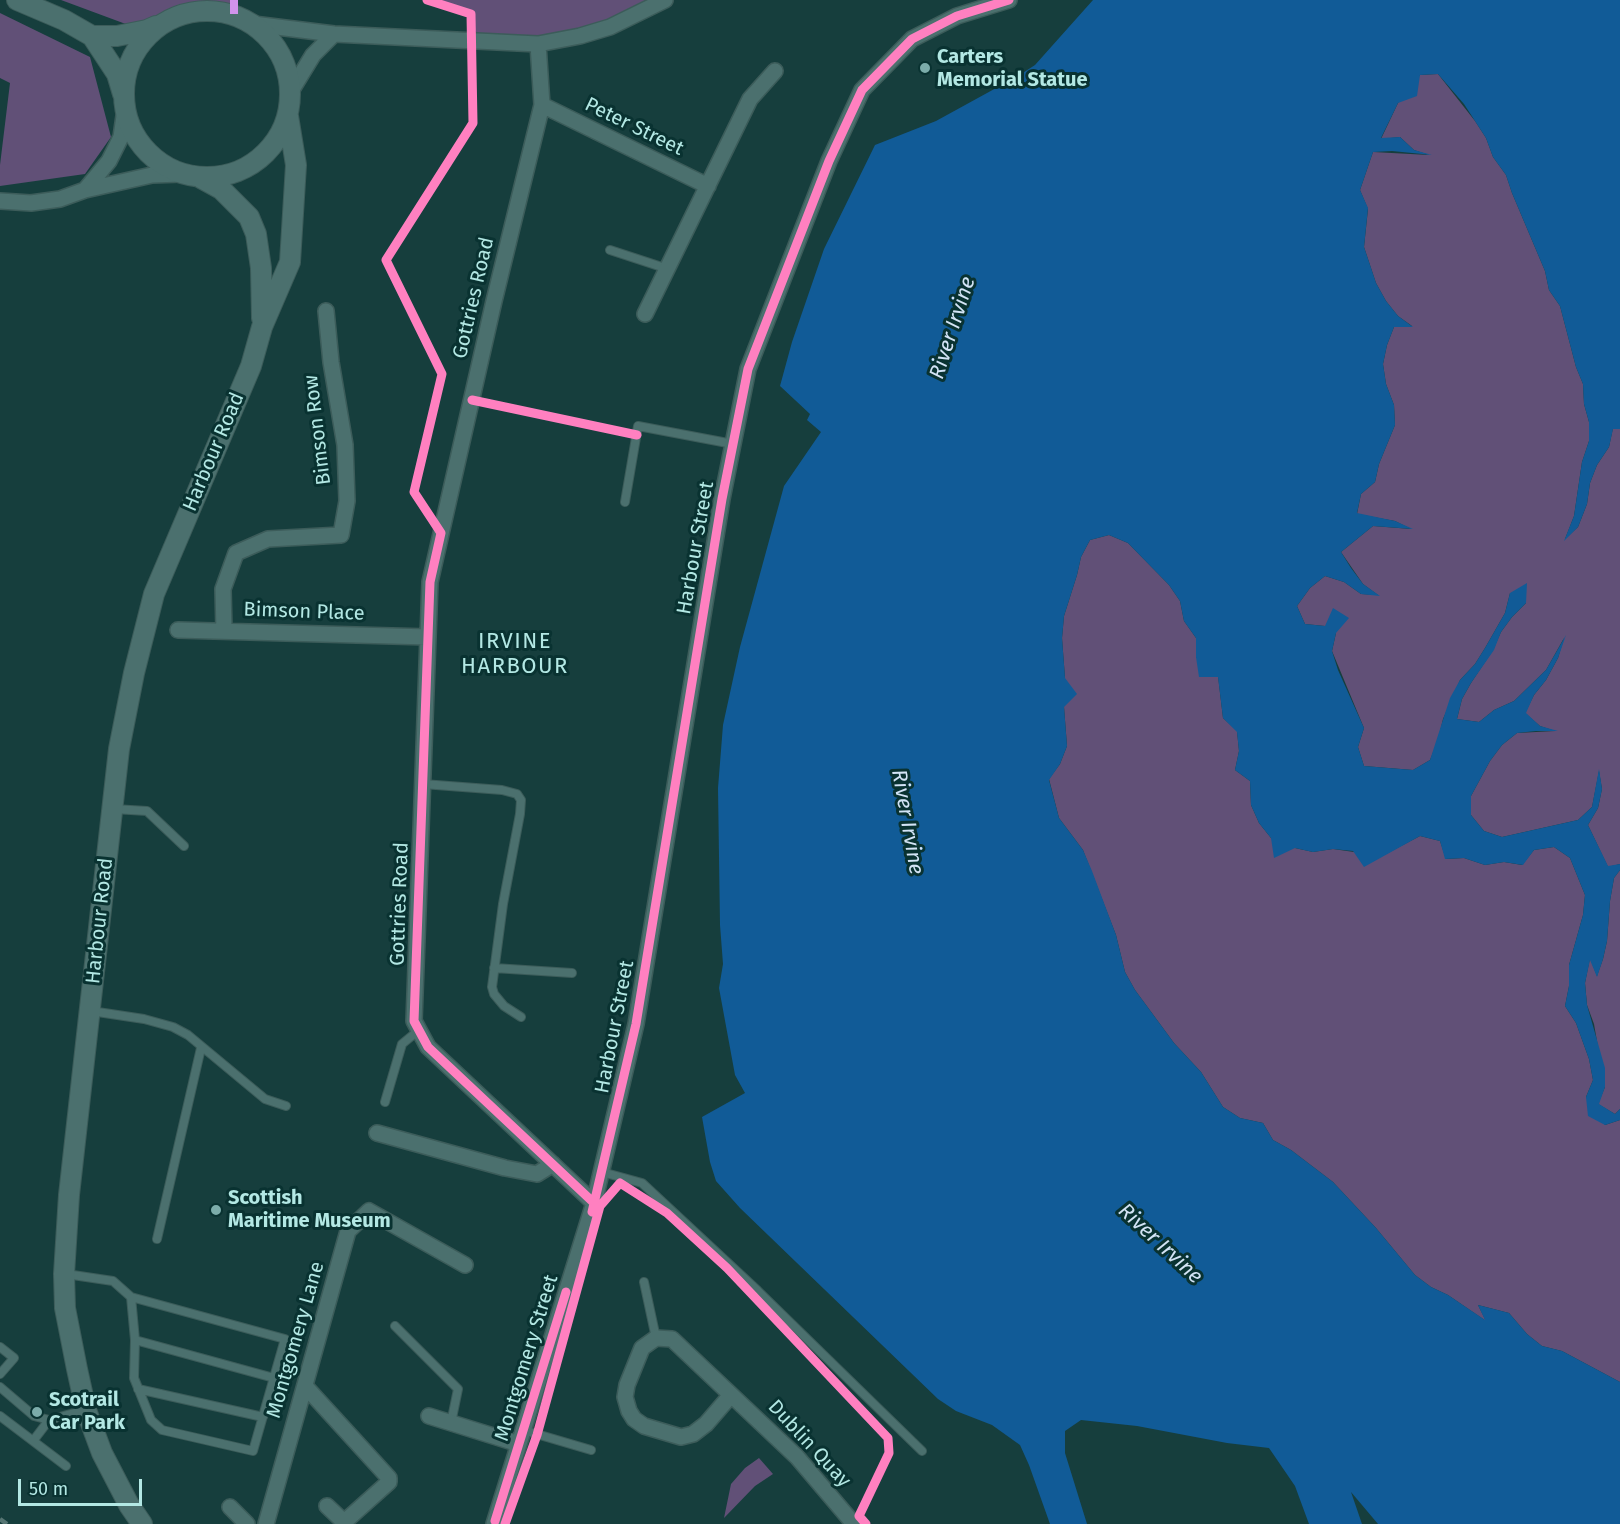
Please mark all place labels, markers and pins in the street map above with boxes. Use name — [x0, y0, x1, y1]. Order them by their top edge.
place label: Carters Memorial Statue — [937, 45, 1088, 92]
marker: Carters Memorial Statue — [918, 61, 932, 75]
place label: Scottish Maritime Museum — [228, 1186, 391, 1233]
marker: Scottish Maritime Museum — [209, 1203, 223, 1217]
place label: Scotrail Car Park — [49, 1388, 125, 1435]
marker: Scotrail Car Park — [30, 1405, 44, 1419]

